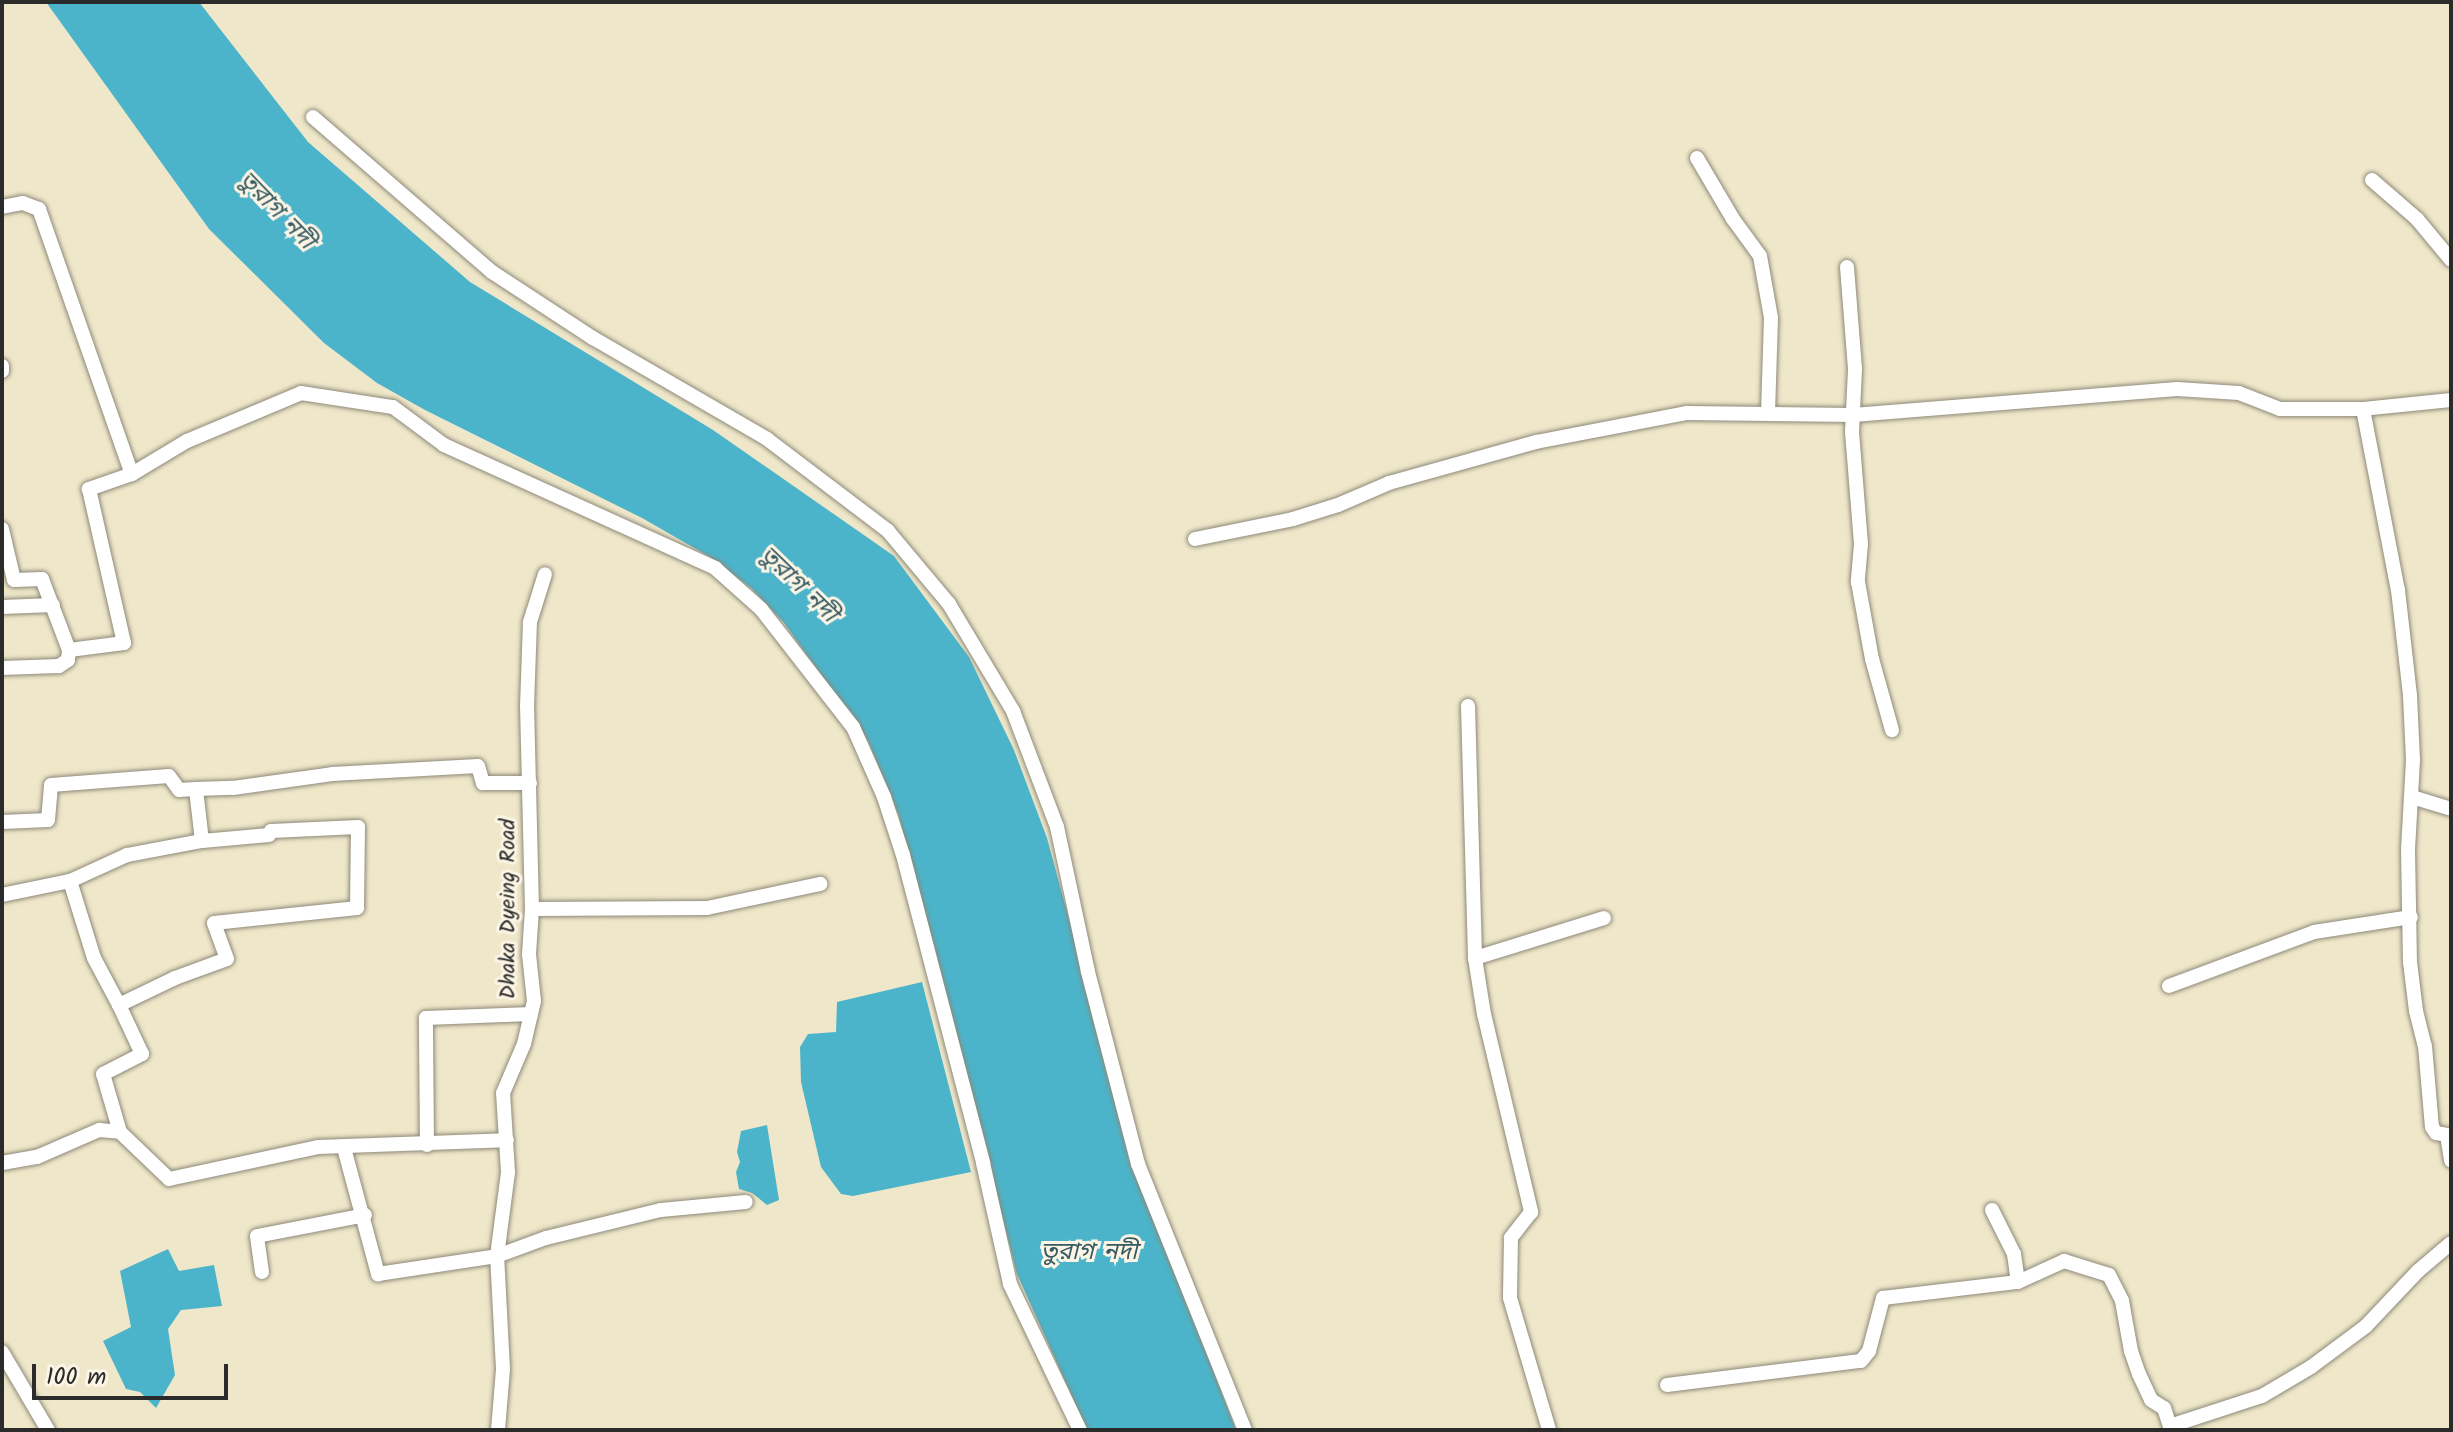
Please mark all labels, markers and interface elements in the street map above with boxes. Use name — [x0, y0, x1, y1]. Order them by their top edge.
water label: তুরাগ নদী — [232, 166, 320, 256]
water label: তুরাগ নদী — [753, 541, 843, 629]
street label: Dhaka Dyeing Road — [496, 819, 522, 999]
water label: তুরাগ নদী — [1041, 1239, 1137, 1267]
scale bar — [36, 1348, 232, 1398]
text: 100 m — [46, 1358, 106, 1397]

